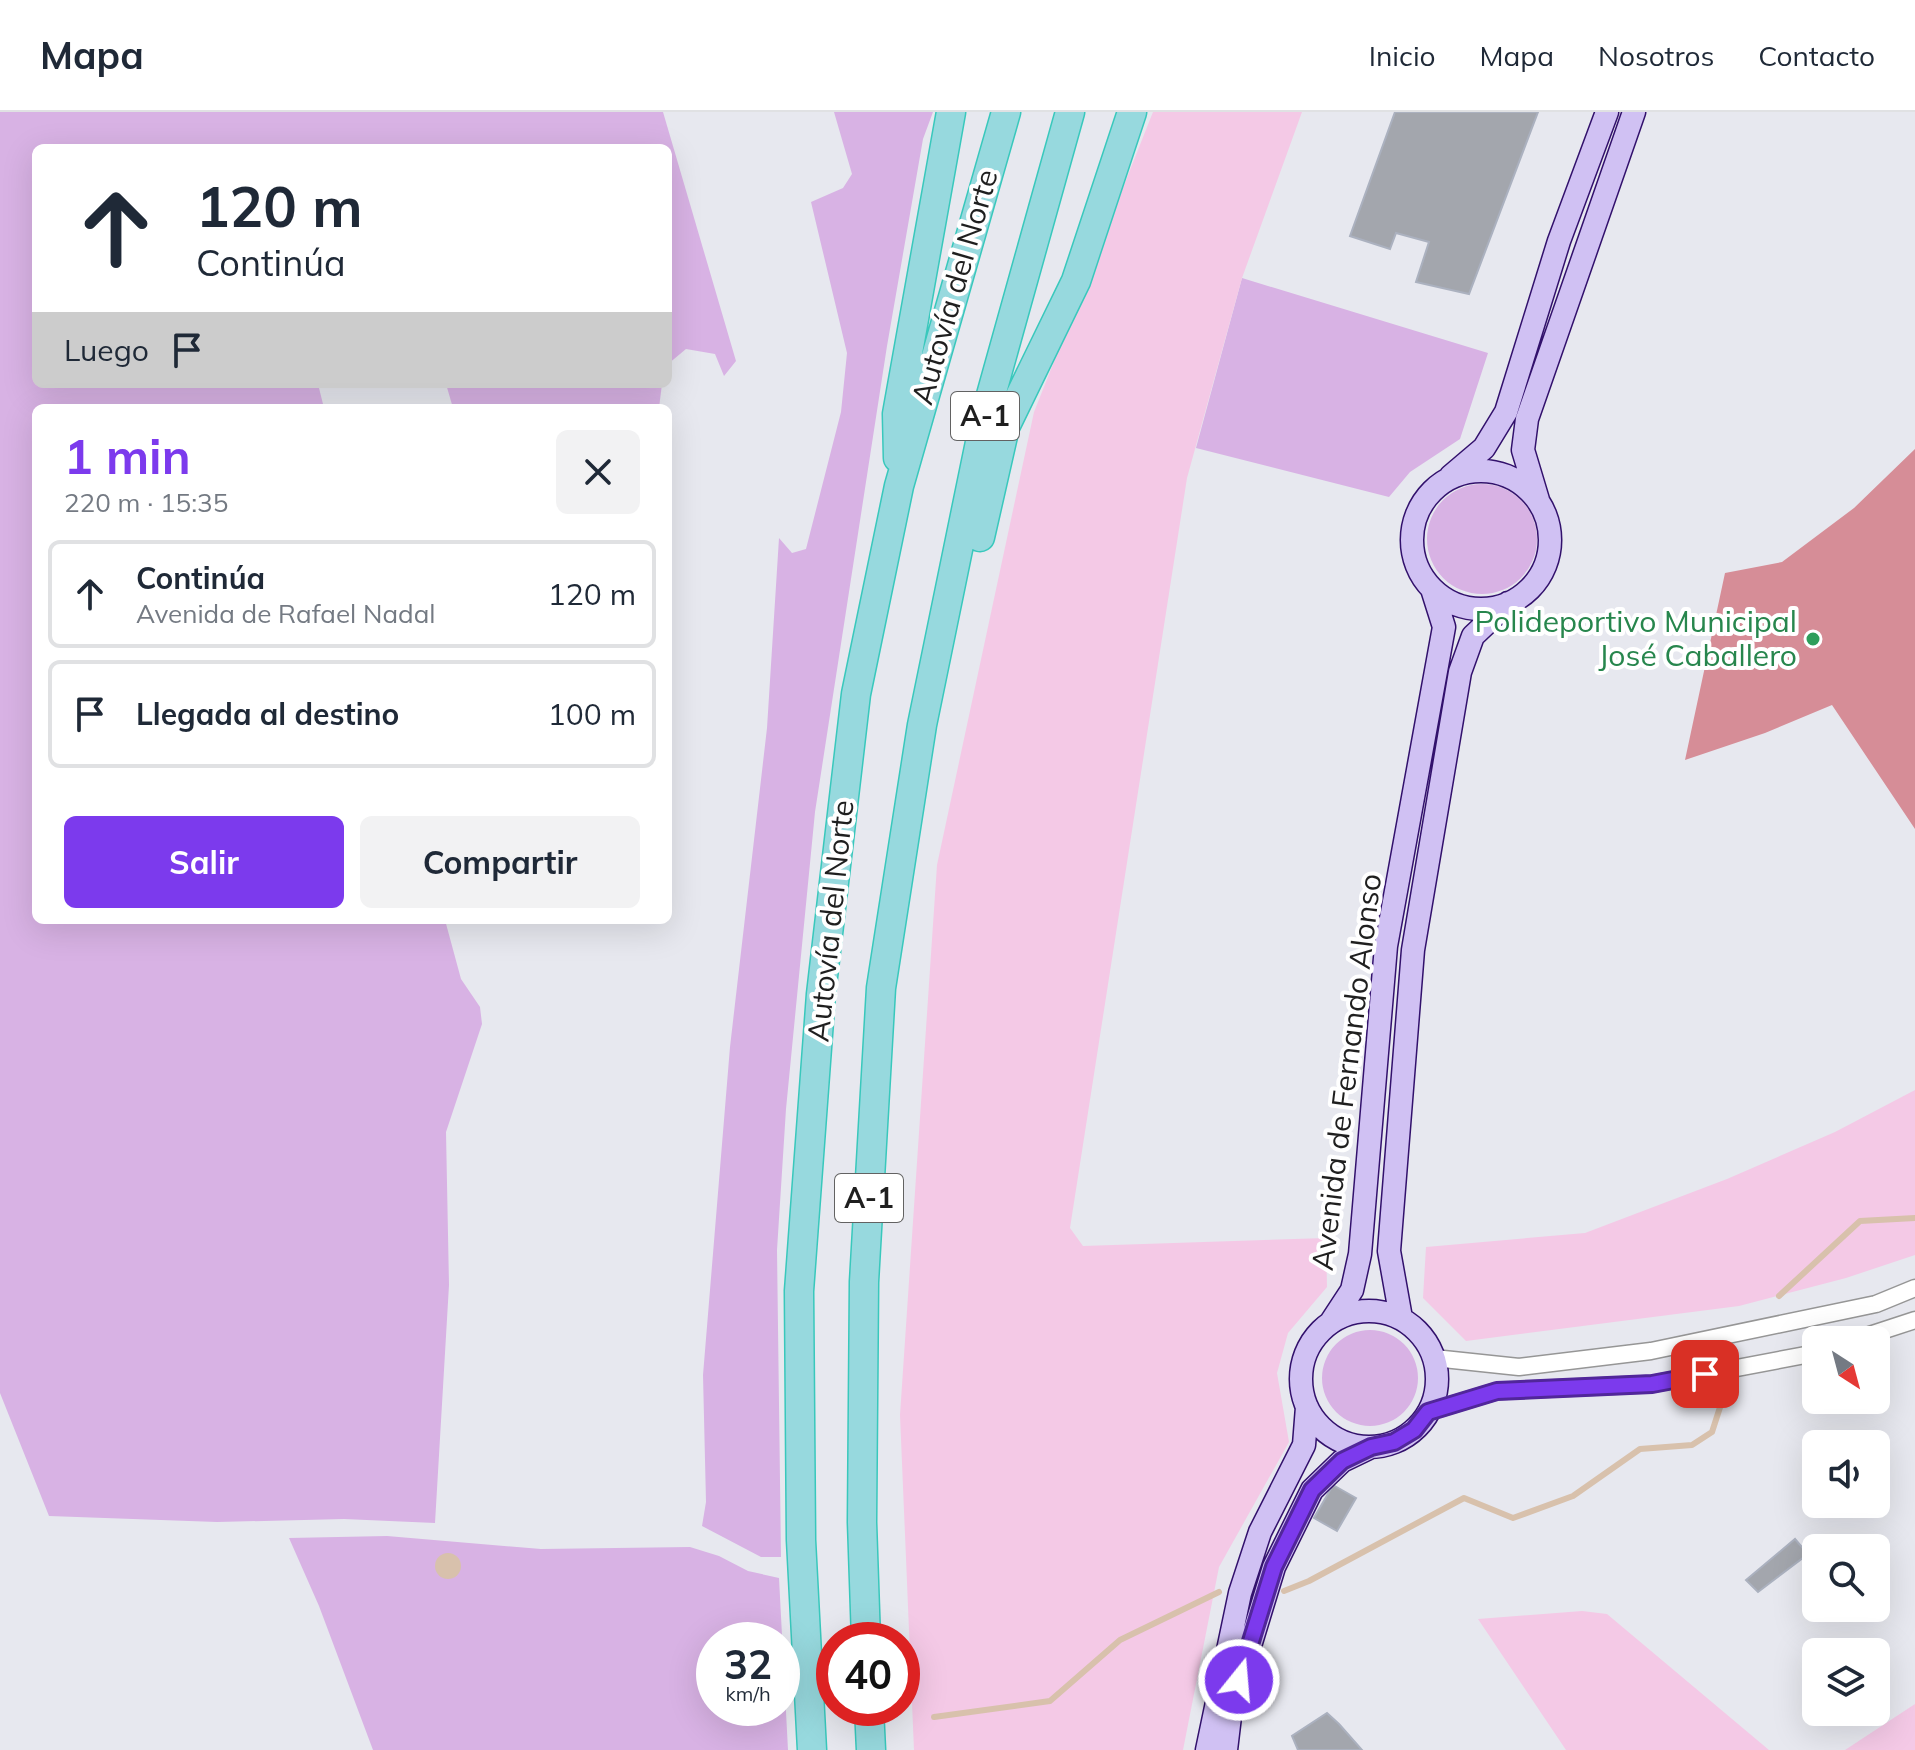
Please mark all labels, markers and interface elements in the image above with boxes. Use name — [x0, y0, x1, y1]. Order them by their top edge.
text: Mapa — [40, 31, 144, 79]
text: Inicio — [1369, 38, 1436, 73]
text: Mapa — [1480, 38, 1554, 73]
text: Nosotros — [1598, 38, 1714, 73]
text: Contacto — [1758, 38, 1875, 73]
street label: Autovía del Norte — [902, 165, 1006, 409]
text: 120 m — [196, 171, 363, 241]
icon: ahead — [64, 176, 168, 280]
text: Continúa — [196, 240, 346, 285]
icon: arrive — [165, 328, 209, 372]
text: Luego — [64, 331, 149, 369]
road number: A-1 — [951, 392, 1019, 440]
text: 1 min — [64, 426, 191, 486]
button: close — [556, 430, 640, 514]
text: 220 m · 15:35 — [64, 486, 228, 519]
text: Continúa — [136, 559, 265, 597]
icon: ahead — [68, 572, 112, 616]
text: 120 m — [548, 575, 636, 613]
text: Avenida de Rafael Nadal — [136, 597, 435, 630]
place label: Polideportivo Municipal José Caballero — [1474, 602, 1797, 674]
marker: Polideportivo Municipal José Caballero — [1804, 630, 1822, 648]
icon: arrive — [68, 692, 112, 736]
text: Llegada al destino — [136, 695, 399, 733]
text: 100 m — [548, 695, 636, 733]
street label: Autovía del Norte — [798, 798, 862, 1044]
button: Salir — [64, 816, 344, 908]
button: Compartir — [360, 816, 640, 908]
street label: Avenida de Fernando Alonso — [1303, 871, 1389, 1272]
road number: A-1 — [835, 1174, 903, 1222]
north arrow — [1802, 1326, 1890, 1414]
map controls — [1802, 1326, 1890, 1726]
pin — [1671, 1340, 1739, 1408]
icon: arrive — [1683, 1352, 1727, 1396]
button: sound — [1802, 1430, 1890, 1518]
button: search — [1802, 1534, 1890, 1622]
speed limit sign: 40 — [816, 1622, 920, 1726]
position arrow — [1197, 1638, 1281, 1722]
button: layers — [1802, 1638, 1890, 1726]
text: 32 — [724, 1639, 772, 1689]
text: km/h — [725, 1681, 771, 1706]

